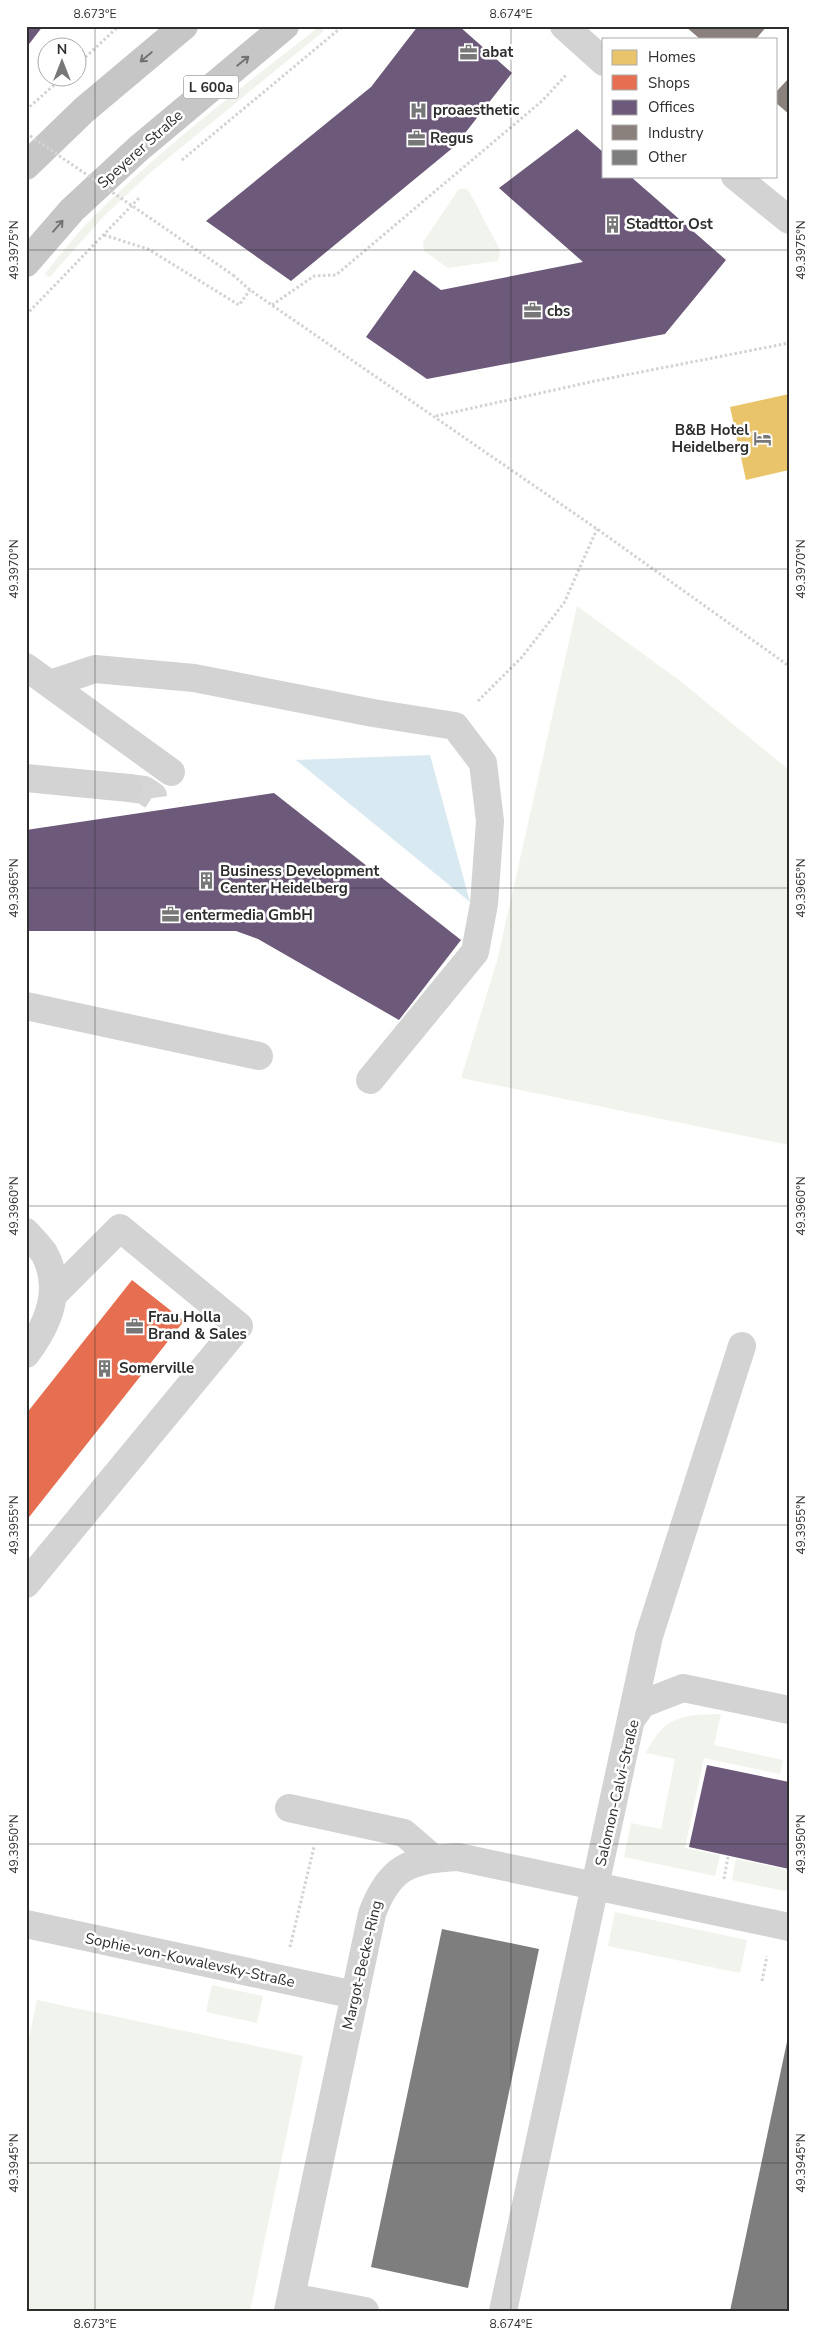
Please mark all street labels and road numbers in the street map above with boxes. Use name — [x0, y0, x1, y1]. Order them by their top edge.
road number: L 600a — [184, 75, 238, 98]
street label: Speyerer Straße — [93, 105, 187, 193]
street label: Salomon-Calvi-Straße — [590, 1718, 644, 1868]
street label: Margot-Becke-Ring — [337, 1898, 387, 2032]
street label: Sophie-von-Kowalevsky-Straße — [83, 1928, 297, 1992]

